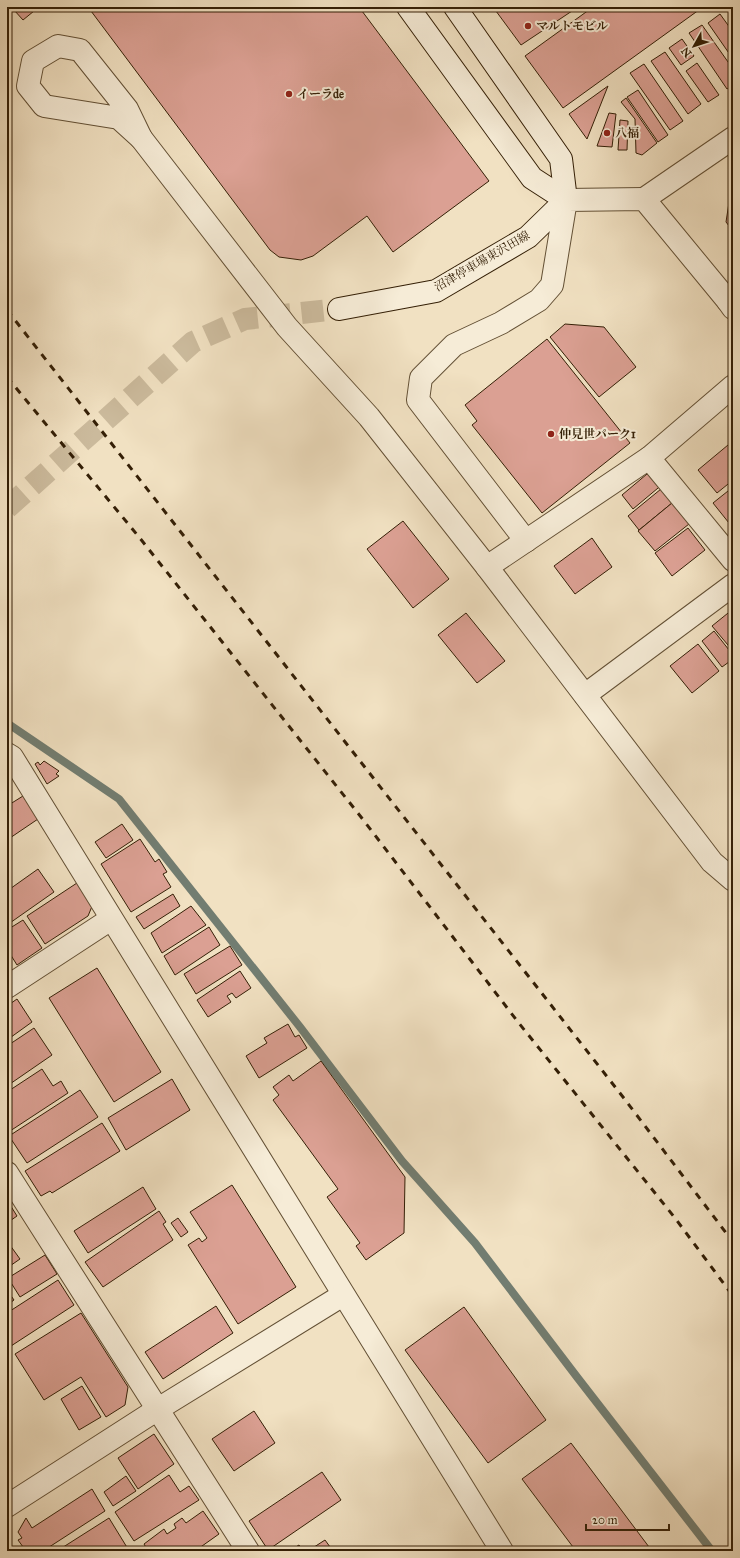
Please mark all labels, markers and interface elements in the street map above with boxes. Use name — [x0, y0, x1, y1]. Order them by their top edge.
place label: マルトモビル — [536, 19, 608, 33]
marker: マルトモビル — [523, 21, 533, 31]
north arrow — [674, 26, 714, 66]
text: N — [678, 44, 695, 60]
place label: イーラde — [297, 87, 344, 101]
marker: イーラde — [284, 89, 294, 99]
place label: 八福 — [615, 126, 639, 140]
marker: 八福 — [602, 128, 612, 138]
street label: 沼津停車場東沢田線 — [432, 228, 532, 294]
place label: 仲見世パーク1 — [559, 427, 636, 441]
marker: 仲見世パーク1 — [546, 429, 556, 439]
scale bar — [586, 1506, 669, 1532]
text: 20 m — [592, 1513, 618, 1527]

